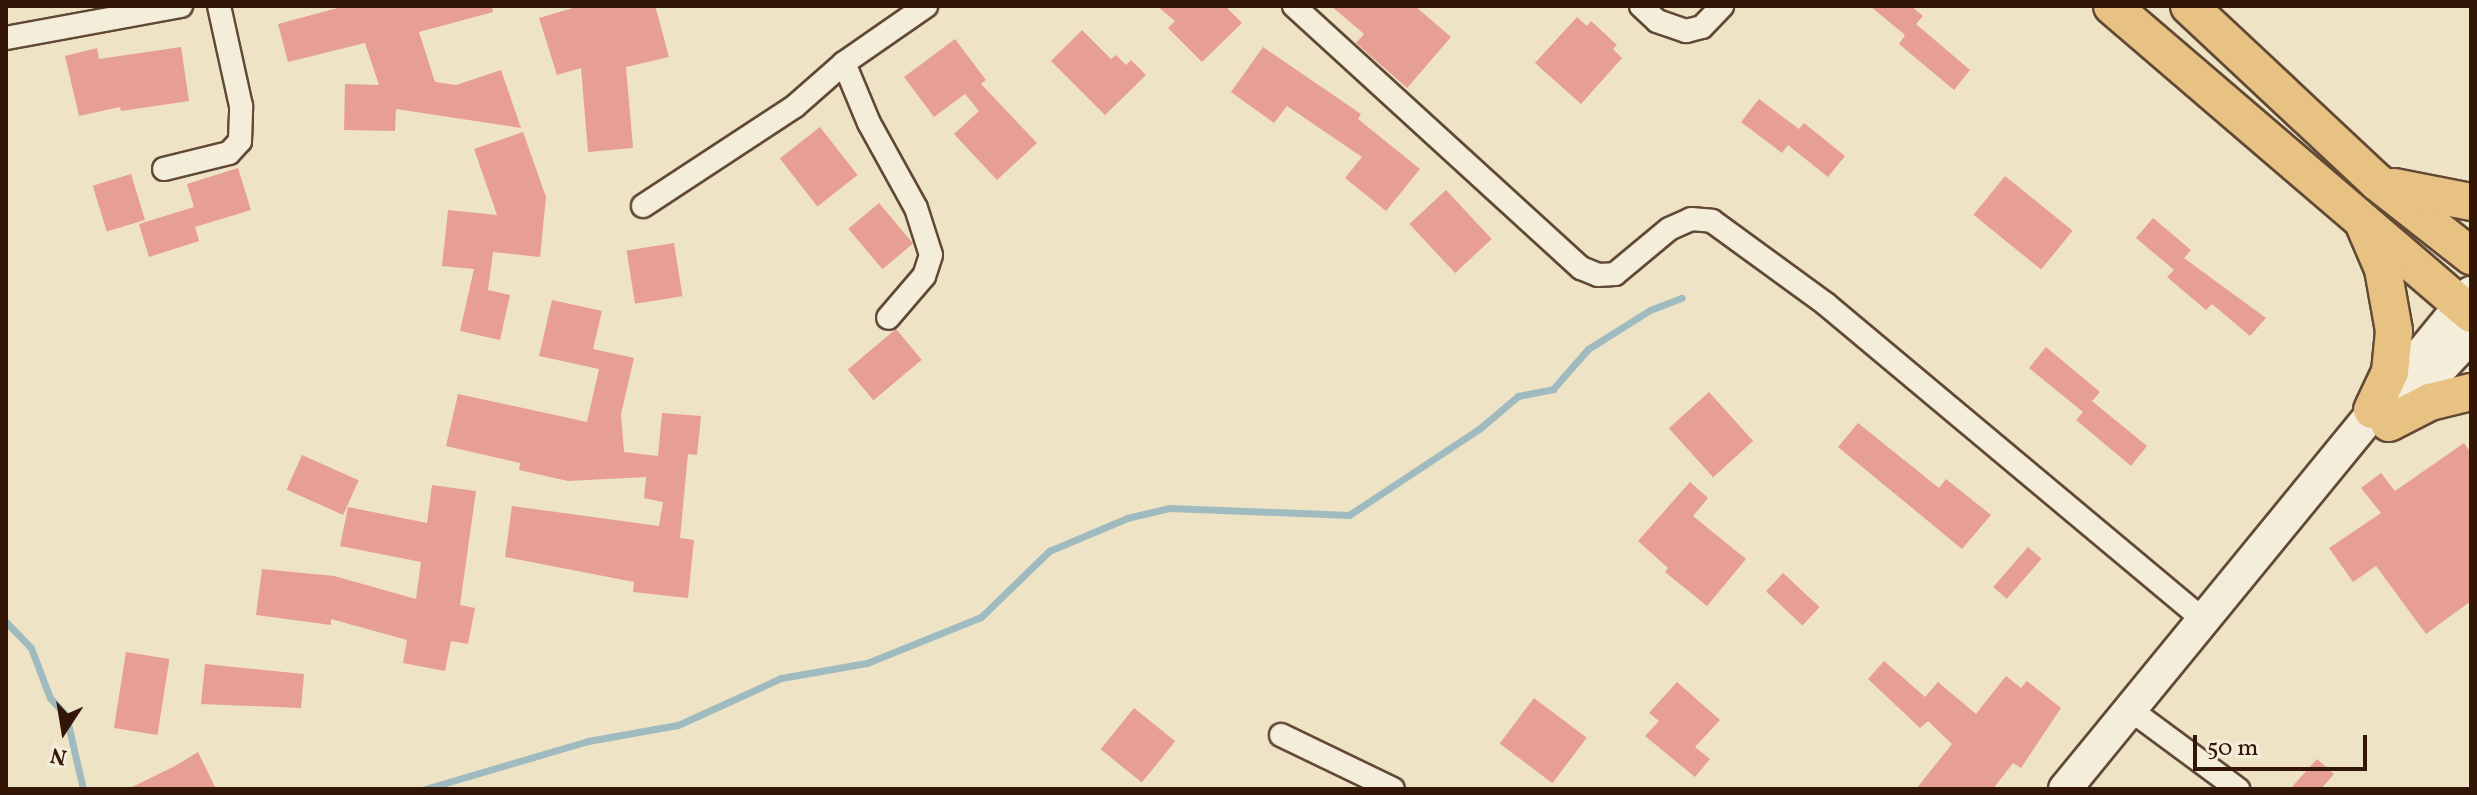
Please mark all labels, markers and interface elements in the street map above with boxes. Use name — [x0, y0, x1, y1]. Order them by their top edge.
north arrow — [24, 691, 104, 771]
scale bar — [2197, 719, 2371, 769]
text: 50 m — [2207, 732, 2259, 766]
text: N — [48, 738, 70, 772]

